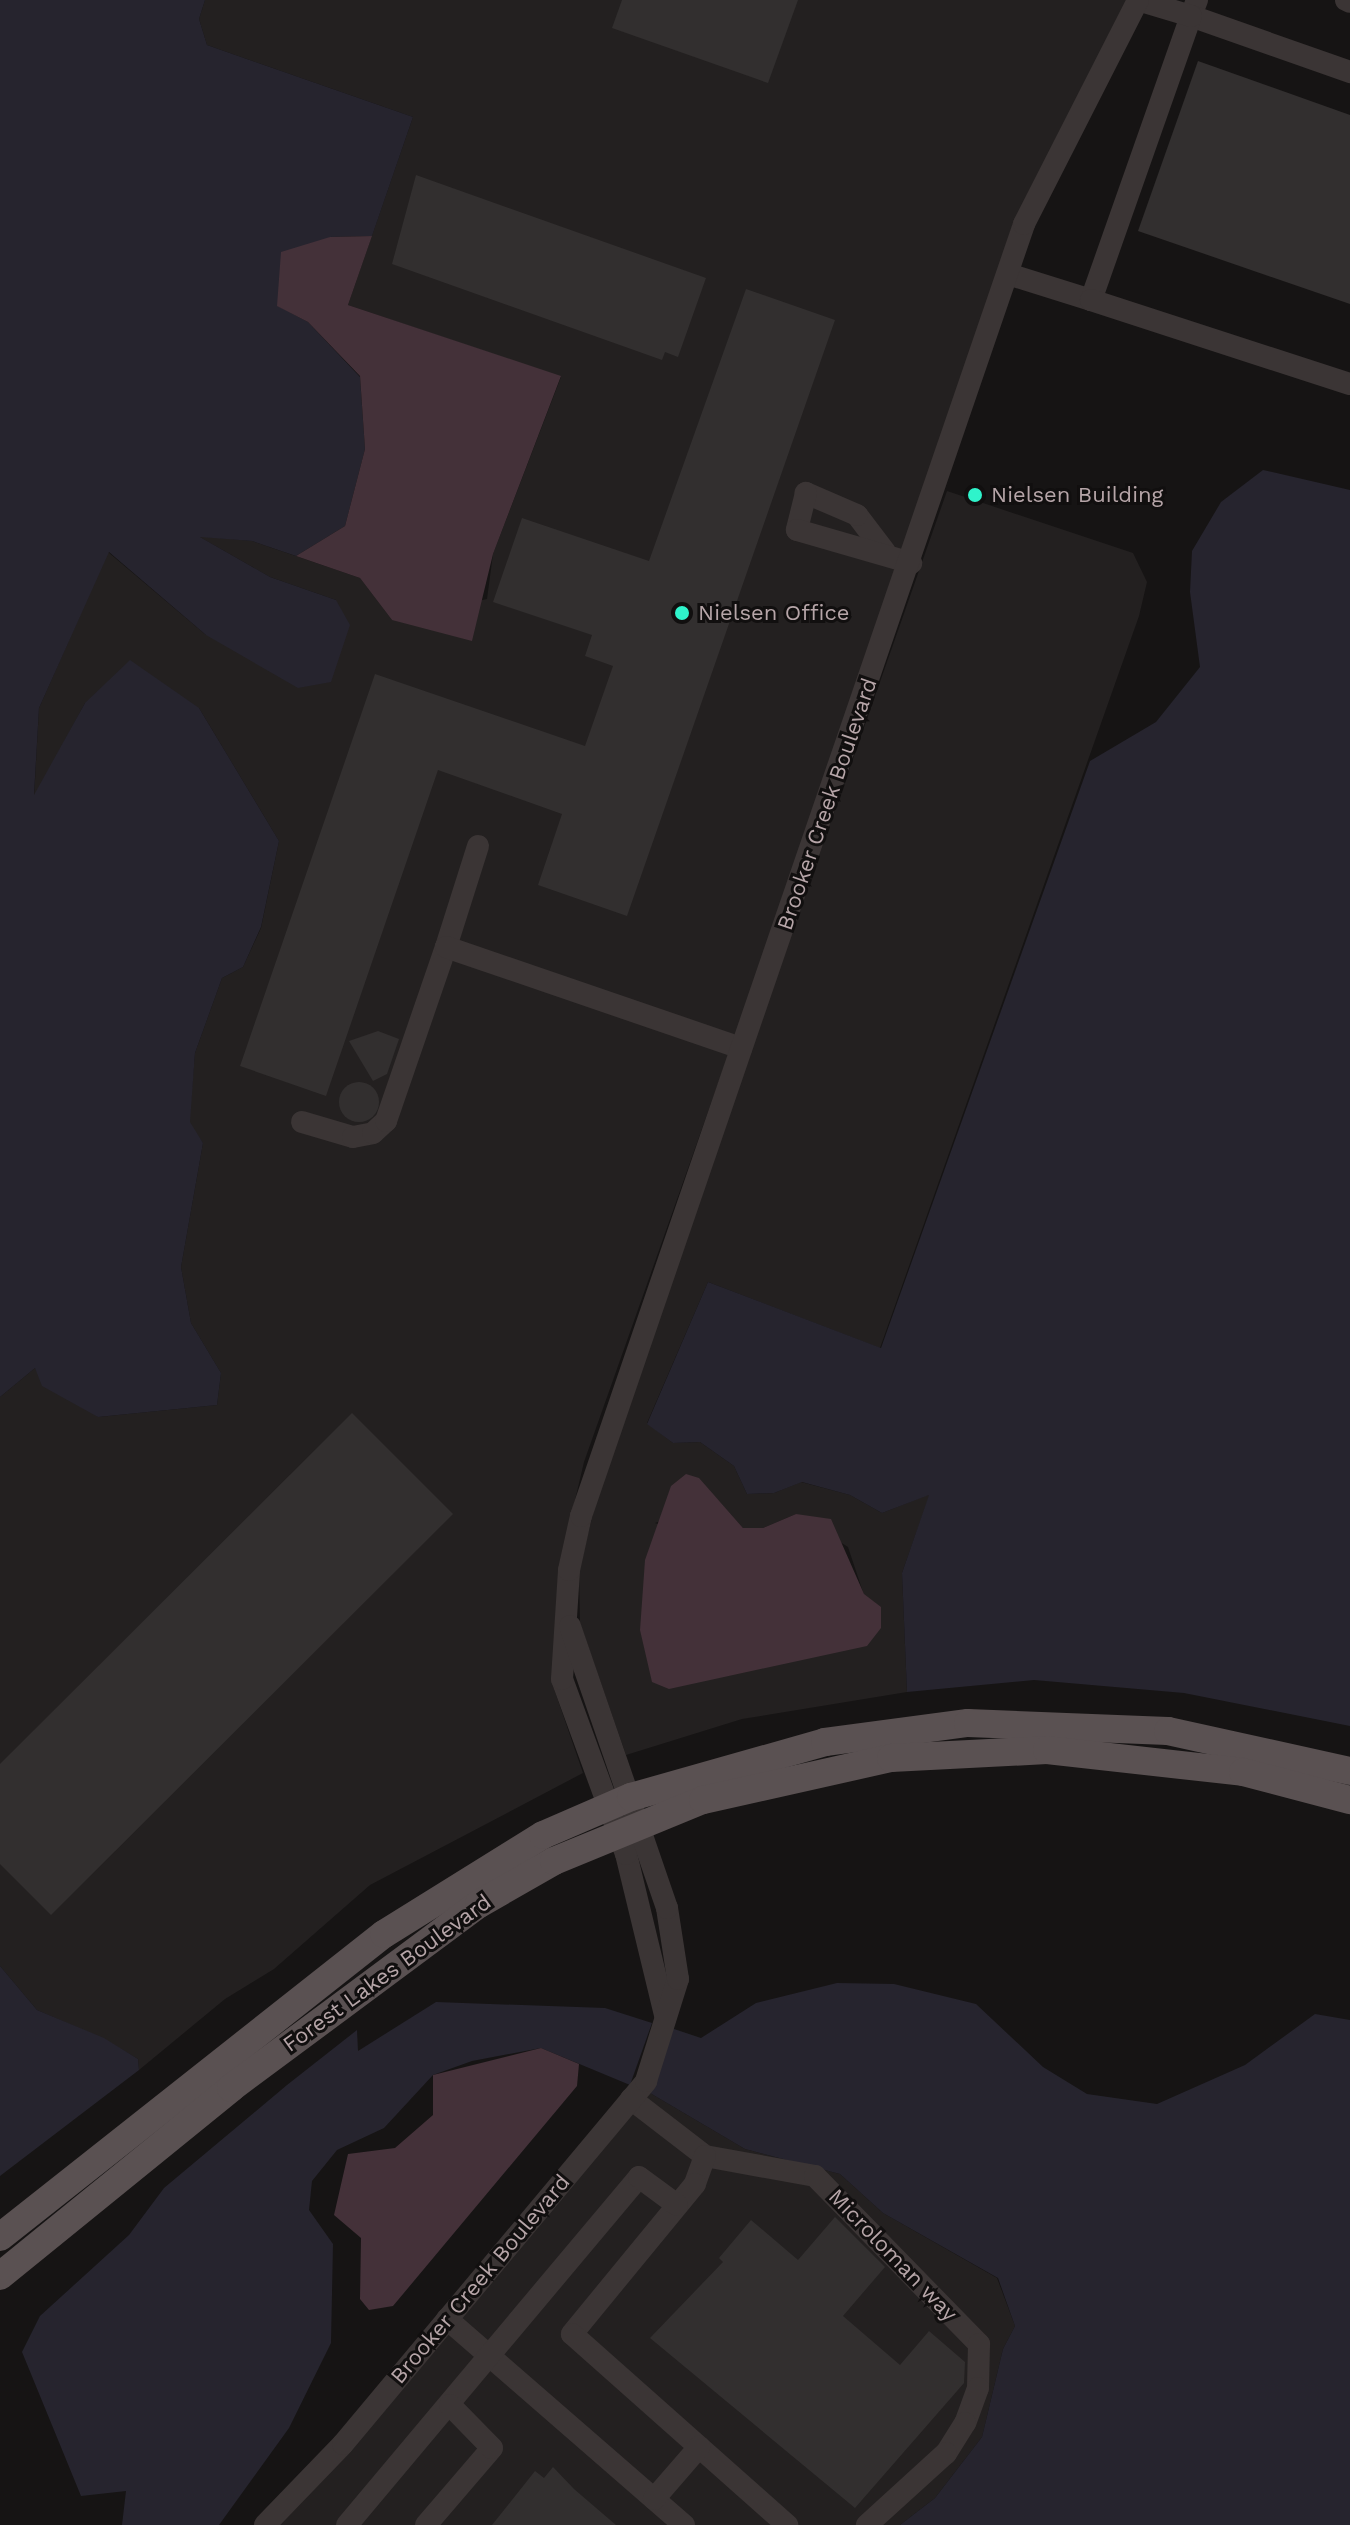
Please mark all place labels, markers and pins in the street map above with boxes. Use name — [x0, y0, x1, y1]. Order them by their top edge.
place label: Nielsen Building — [991, 482, 1163, 508]
marker: Nielsen Building — [966, 486, 984, 504]
place label: Nielsen Office — [698, 600, 849, 626]
marker: Nielsen Office — [673, 604, 691, 622]

